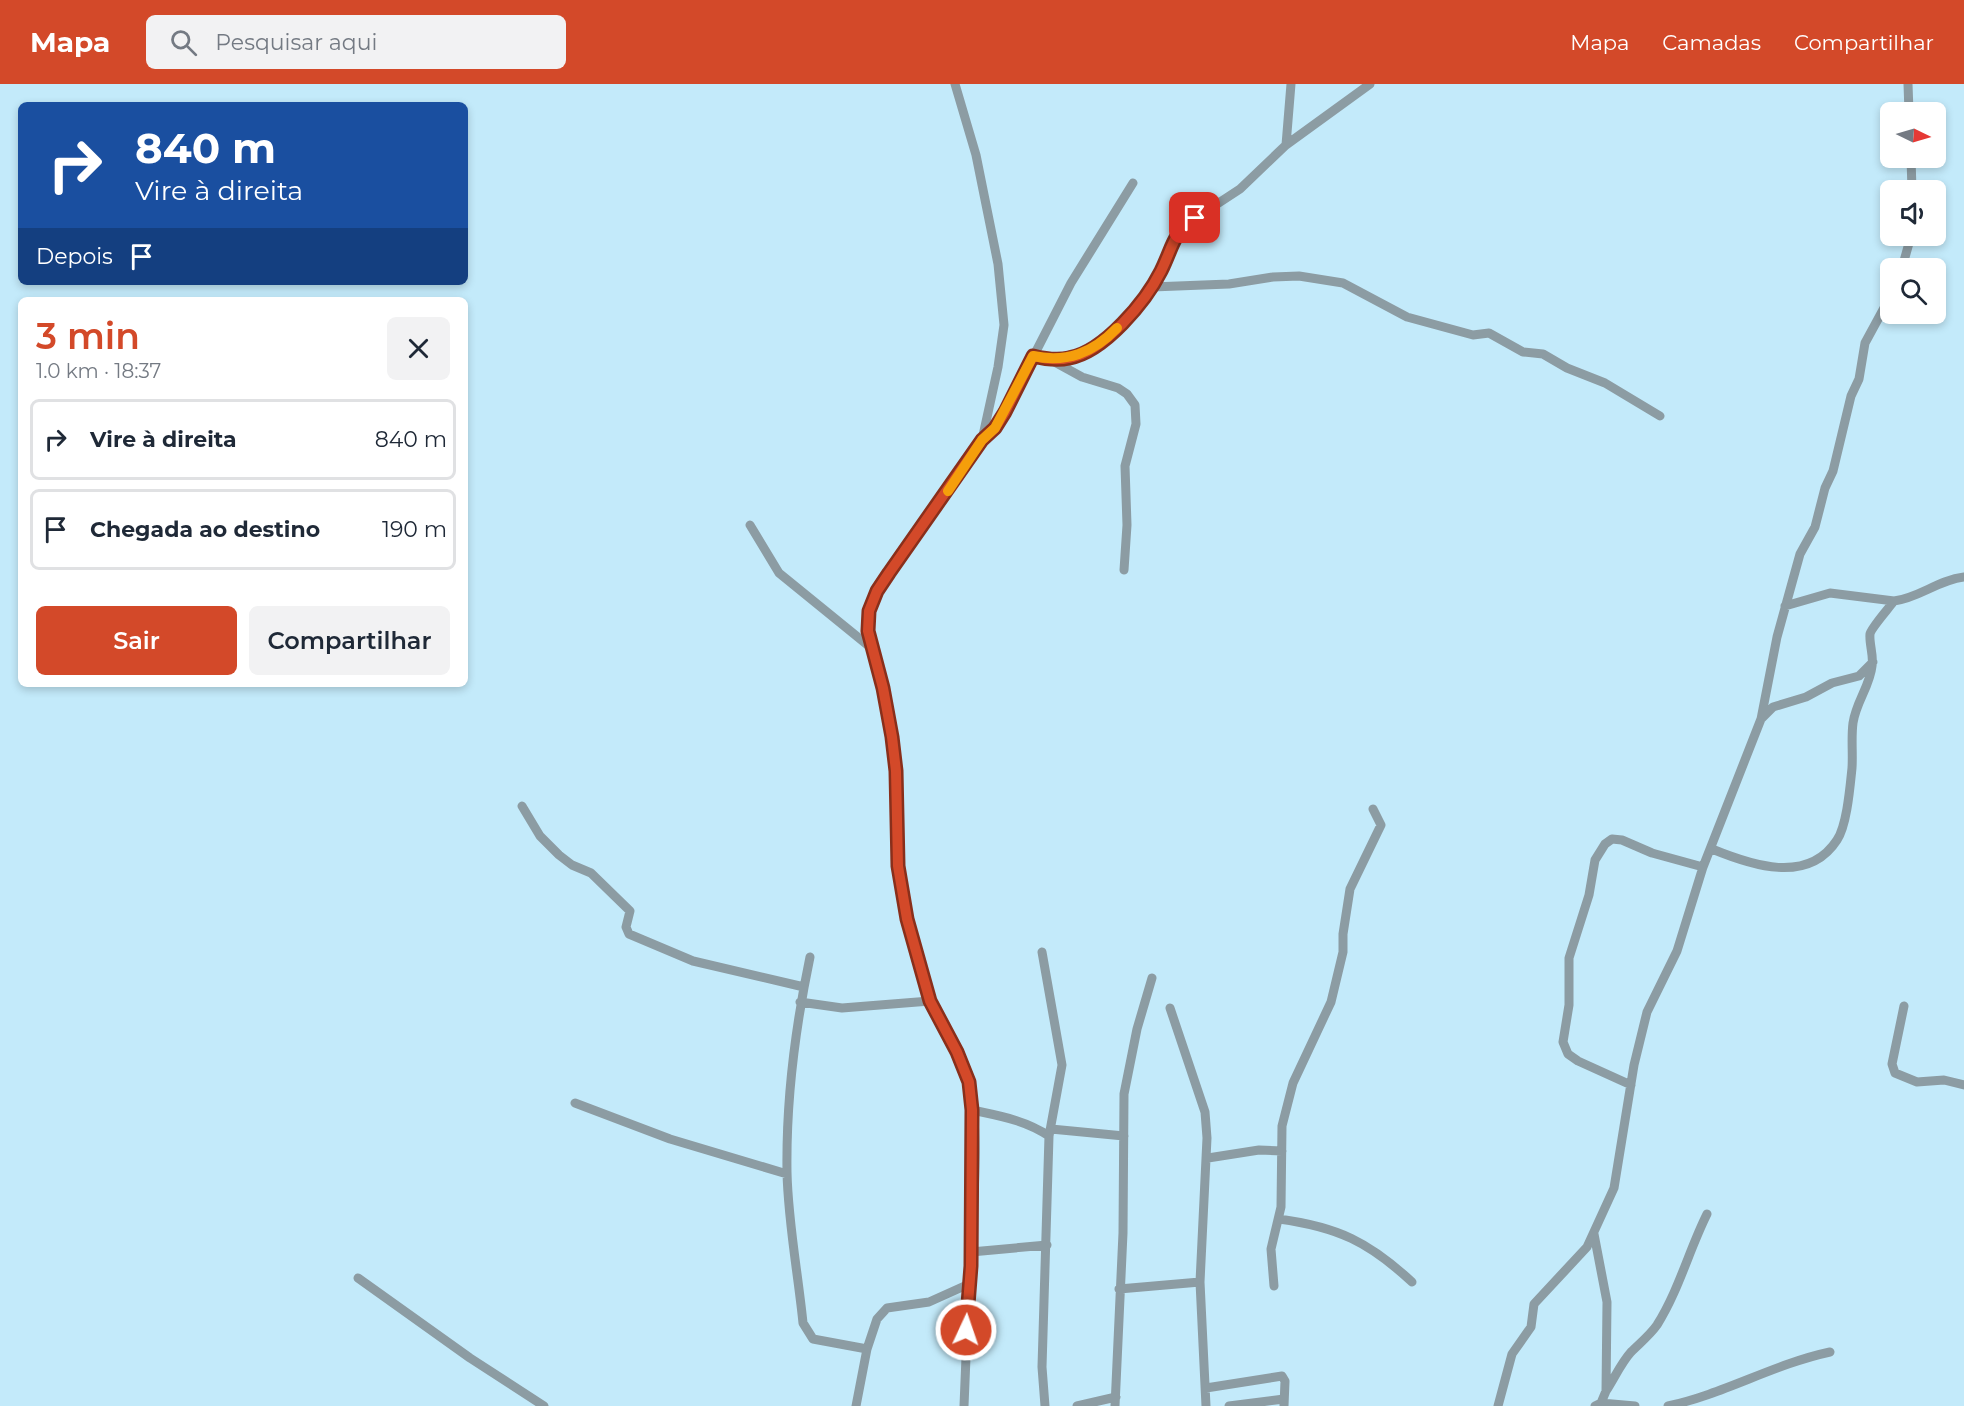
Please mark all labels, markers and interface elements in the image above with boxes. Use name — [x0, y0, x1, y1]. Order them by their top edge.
search box — [146, 15, 566, 69]
text: Mapa — [30, 25, 110, 59]
icon: search — [167, 26, 200, 59]
text: Pesquisar aqui — [215, 29, 377, 56]
text: Mapa — [1570, 30, 1629, 55]
text: Camadas — [1662, 30, 1761, 55]
text: Compartilhar — [1794, 30, 1934, 55]
north arrow — [1880, 102, 1946, 168]
map controls — [1880, 102, 1946, 324]
text: 840 m — [135, 122, 276, 174]
icon: right — [36, 126, 114, 204]
text: Vire à direita — [135, 174, 303, 207]
button: sound — [1880, 180, 1946, 246]
pin — [1169, 192, 1220, 243]
icon: arrive — [1178, 201, 1211, 234]
icon: arrive — [125, 240, 158, 273]
text: Depois — [36, 243, 113, 270]
button: search — [1880, 258, 1946, 324]
text: 3 min — [36, 314, 140, 358]
button: close — [387, 317, 450, 380]
text: 1.0 km · 18:37 — [36, 359, 161, 383]
icon: right — [39, 423, 72, 456]
text: Vire à direita — [90, 426, 237, 453]
text: 840 m — [375, 426, 447, 453]
icon: arrive — [39, 513, 72, 546]
text: Chegada ao destino — [90, 516, 320, 543]
text: 190 m — [382, 516, 447, 543]
button: Sair — [36, 606, 237, 675]
button: Compartilhar — [249, 606, 450, 675]
position arrow — [934, 1298, 998, 1362]

